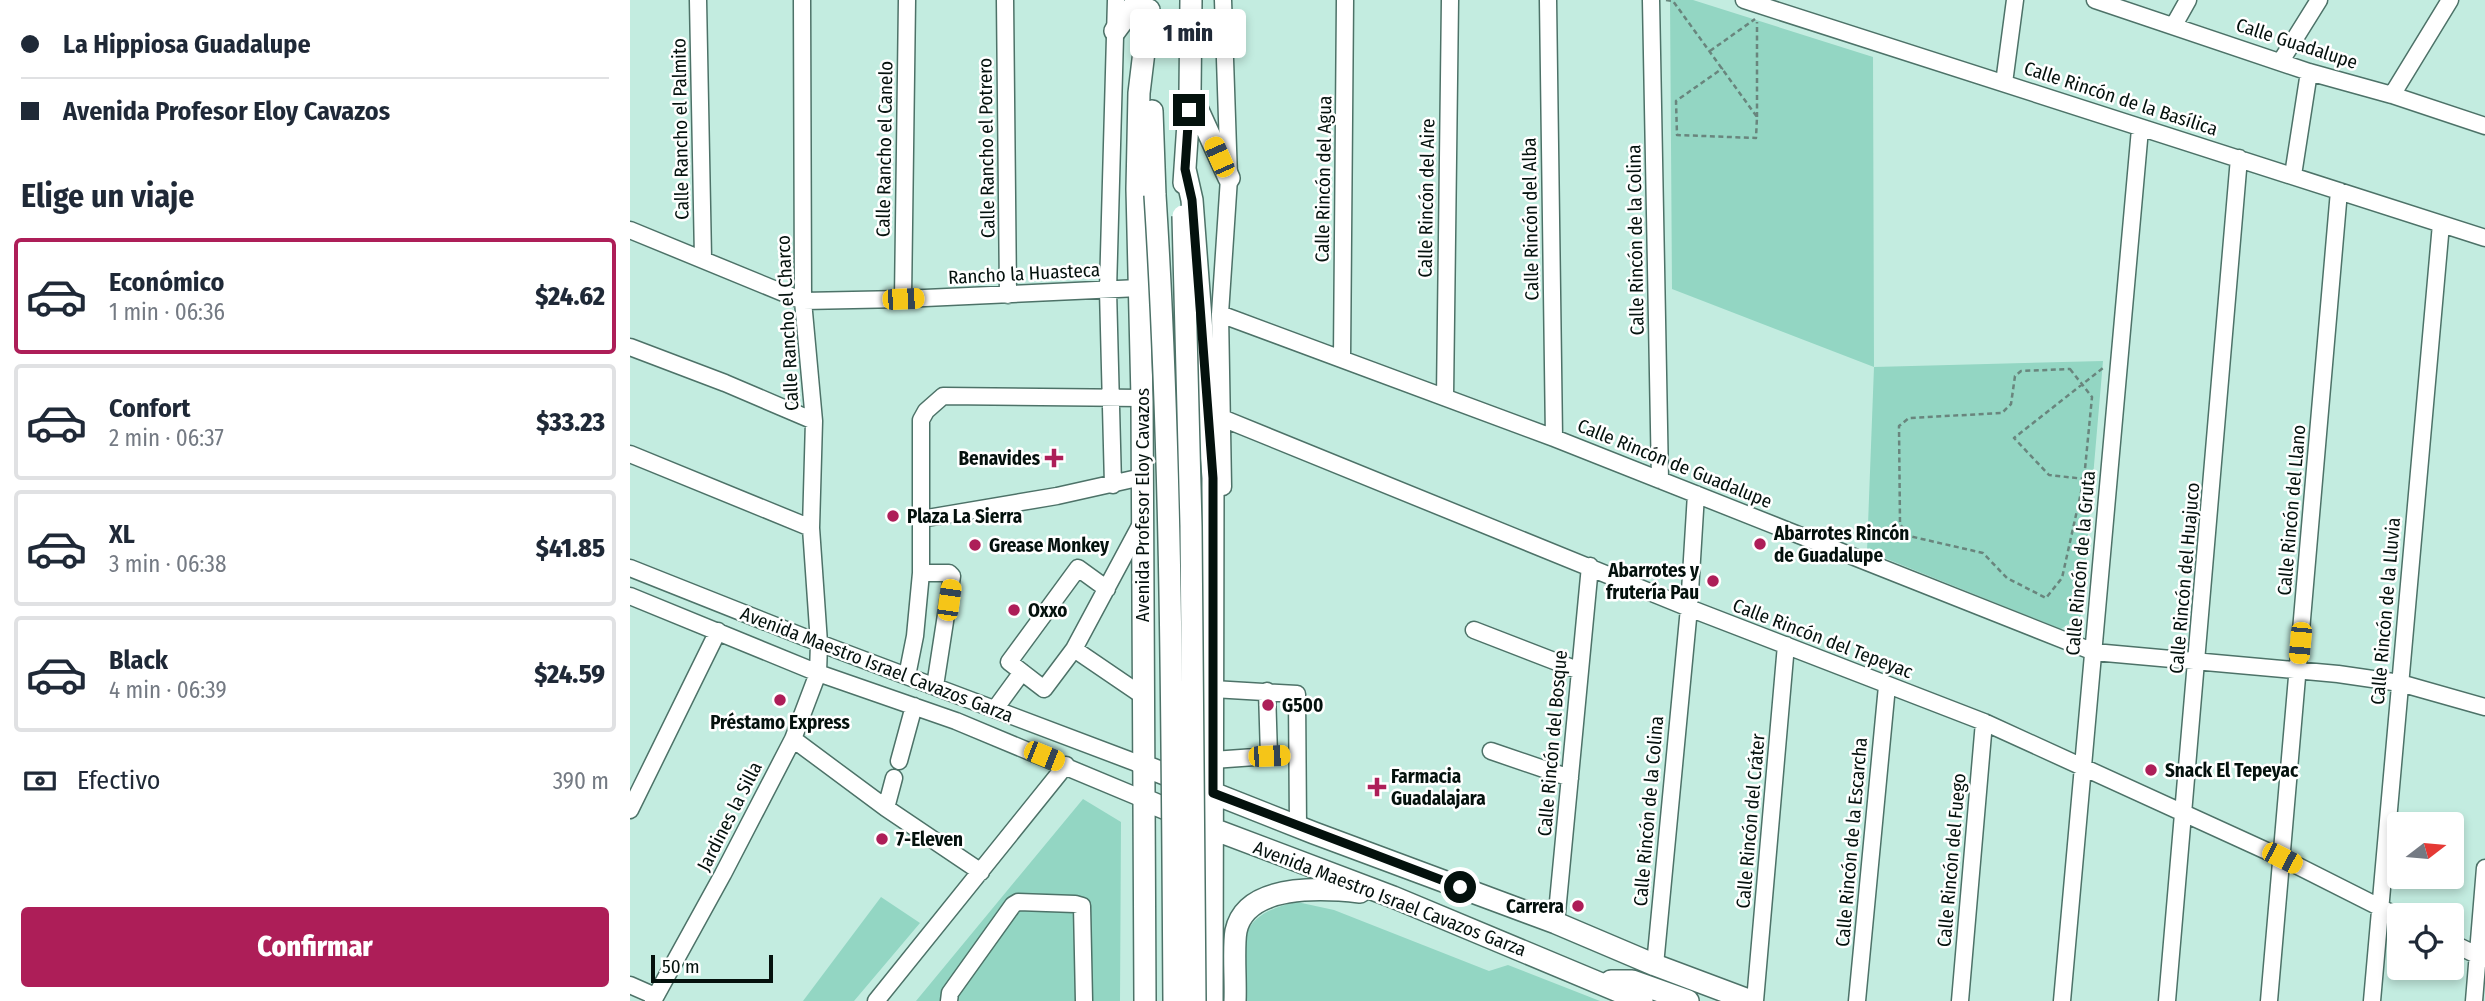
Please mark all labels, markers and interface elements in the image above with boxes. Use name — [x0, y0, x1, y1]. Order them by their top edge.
callout: 1 min — [1131, 8, 1247, 57]
street label: Calle Guadalupe — [2233, 13, 2360, 74]
text: 1 min — [1163, 19, 1213, 47]
text: La Hippiosa Guadalupe — [63, 29, 311, 60]
street label: Calle Rancho el Palmito — [667, 38, 694, 220]
street label: Calle Rincón de la Basílica — [2021, 56, 2221, 141]
street label: Calle Rancho el Potrero — [973, 58, 1000, 238]
street label: Calle Rancho el Canelo — [871, 61, 898, 237]
route end — [1173, 94, 1205, 126]
street label: Calle Rincón del Agua — [1311, 95, 1336, 263]
text: Avenida Profesor Eloy Cavazos — [63, 96, 390, 127]
street label: Calle Rincón del Aire — [1414, 118, 1439, 278]
car — [1201, 134, 1238, 180]
street label: Calle Rincón del Alba — [1518, 137, 1543, 301]
street label: Calle Rincón de la Colina — [1622, 144, 1649, 336]
text: Elige un viaje — [21, 177, 194, 215]
street label: Calle Rancho el Charco — [771, 235, 804, 411]
street label: Rancho la Huasteca — [947, 258, 1101, 289]
icon: car — [25, 265, 88, 328]
text: Económico — [109, 267, 224, 298]
text: $24.62 — [535, 281, 605, 312]
car — [882, 288, 925, 310]
text: 1 min · 06:36 — [109, 298, 225, 326]
street label: Avenida Profesor Eloy Cavazos — [1131, 388, 1154, 622]
icon: car — [25, 391, 88, 454]
text: Confort — [109, 393, 190, 424]
text: $33.23 — [536, 407, 605, 438]
street label: Calle Rincón de Guadalupe — [1574, 414, 1775, 513]
text: 2 min · 06:37 — [109, 424, 224, 452]
street label: Calle Rincón del Llano — [2273, 424, 2310, 596]
place label: Benavides — [958, 447, 1041, 470]
marker: Benavides — [1046, 450, 1062, 466]
street label: Calle Rincón de la Gruta — [2061, 470, 2100, 656]
street label: Calle Rincón del Huajuco — [2165, 481, 2204, 675]
place label: Plaza La Sierra — [907, 505, 1022, 528]
marker: Plaza La Sierra — [885, 508, 901, 524]
street label: Calle Rincón de la Lluvia — [2366, 516, 2405, 706]
icon: car — [25, 517, 88, 580]
text: XL — [109, 519, 135, 550]
place label: Abarrotes Rincón de Guadalupe — [1773, 522, 1909, 567]
text: $41.85 — [536, 533, 605, 564]
place label: Grease Monkey — [989, 534, 1110, 557]
marker: Abarrotes Rincón de Guadalupe — [1752, 536, 1768, 552]
marker: Grease Monkey — [967, 537, 983, 553]
text: 3 min · 06:38 — [109, 550, 226, 578]
place label: Abarrotes y frutería Pau — [1606, 559, 1700, 604]
marker: Abarrotes y frutería Pau — [1705, 573, 1721, 589]
car — [936, 578, 963, 622]
street label: Calle Rincón del Tepeyac — [1730, 594, 1916, 683]
place label: Oxxo — [1028, 599, 1068, 622]
street label: Avenida Maestro Israel Cavazos Garza — [737, 602, 1016, 727]
marker: Oxxo — [1006, 602, 1022, 618]
car — [2288, 621, 2313, 665]
icon: car — [25, 643, 88, 706]
text: Black — [109, 645, 168, 676]
street label: Calle Rincón del Bosque — [1533, 649, 1572, 837]
text: $24.59 — [534, 659, 605, 690]
text: 4 min · 06:39 — [109, 676, 227, 704]
marker: Préstamo Express — [772, 692, 788, 708]
place label: G500 — [1282, 694, 1323, 717]
marker: G500 — [1260, 697, 1276, 713]
place label: Préstamo Express — [710, 711, 851, 734]
street label: Calle Rincón de la Colina — [1629, 715, 1668, 907]
street label: Calle Rincón del Cráter — [1731, 732, 1770, 909]
street label: Calle Rincón de la Escarcha — [1831, 736, 1872, 948]
car — [1021, 738, 1068, 774]
car — [1248, 745, 1291, 767]
street label: Jardines la Silla — [692, 758, 767, 875]
place label: Snack El Tepeyac — [2165, 759, 2299, 782]
icon: cash — [21, 762, 59, 800]
marker: Snack El Tepeyac — [2143, 762, 2159, 778]
text: Efectivo — [77, 765, 161, 796]
place label: Farmacia Guadalajara — [1391, 765, 1486, 810]
text: 390 m — [553, 767, 609, 795]
street label: Calle Rincón del Fuego — [1932, 772, 1971, 948]
marker: Farmacia Guadalajara — [1369, 779, 1385, 795]
north arrow — [2387, 812, 2464, 889]
map controls — [2387, 812, 2464, 980]
place label: 7-Eleven — [896, 828, 963, 851]
marker: 7-Eleven — [874, 831, 890, 847]
street label: Avenida Maestro Israel Cavazos Garza — [1250, 836, 1529, 961]
car — [2259, 839, 2306, 877]
route start — [1444, 871, 1476, 903]
place label: Carrera — [1506, 895, 1564, 918]
marker: Carrera — [1570, 898, 1586, 914]
button: locate — [2387, 903, 2464, 980]
button: Confirmar — [21, 907, 609, 987]
scale bar — [651, 952, 774, 984]
text: 50 m — [662, 955, 700, 978]

